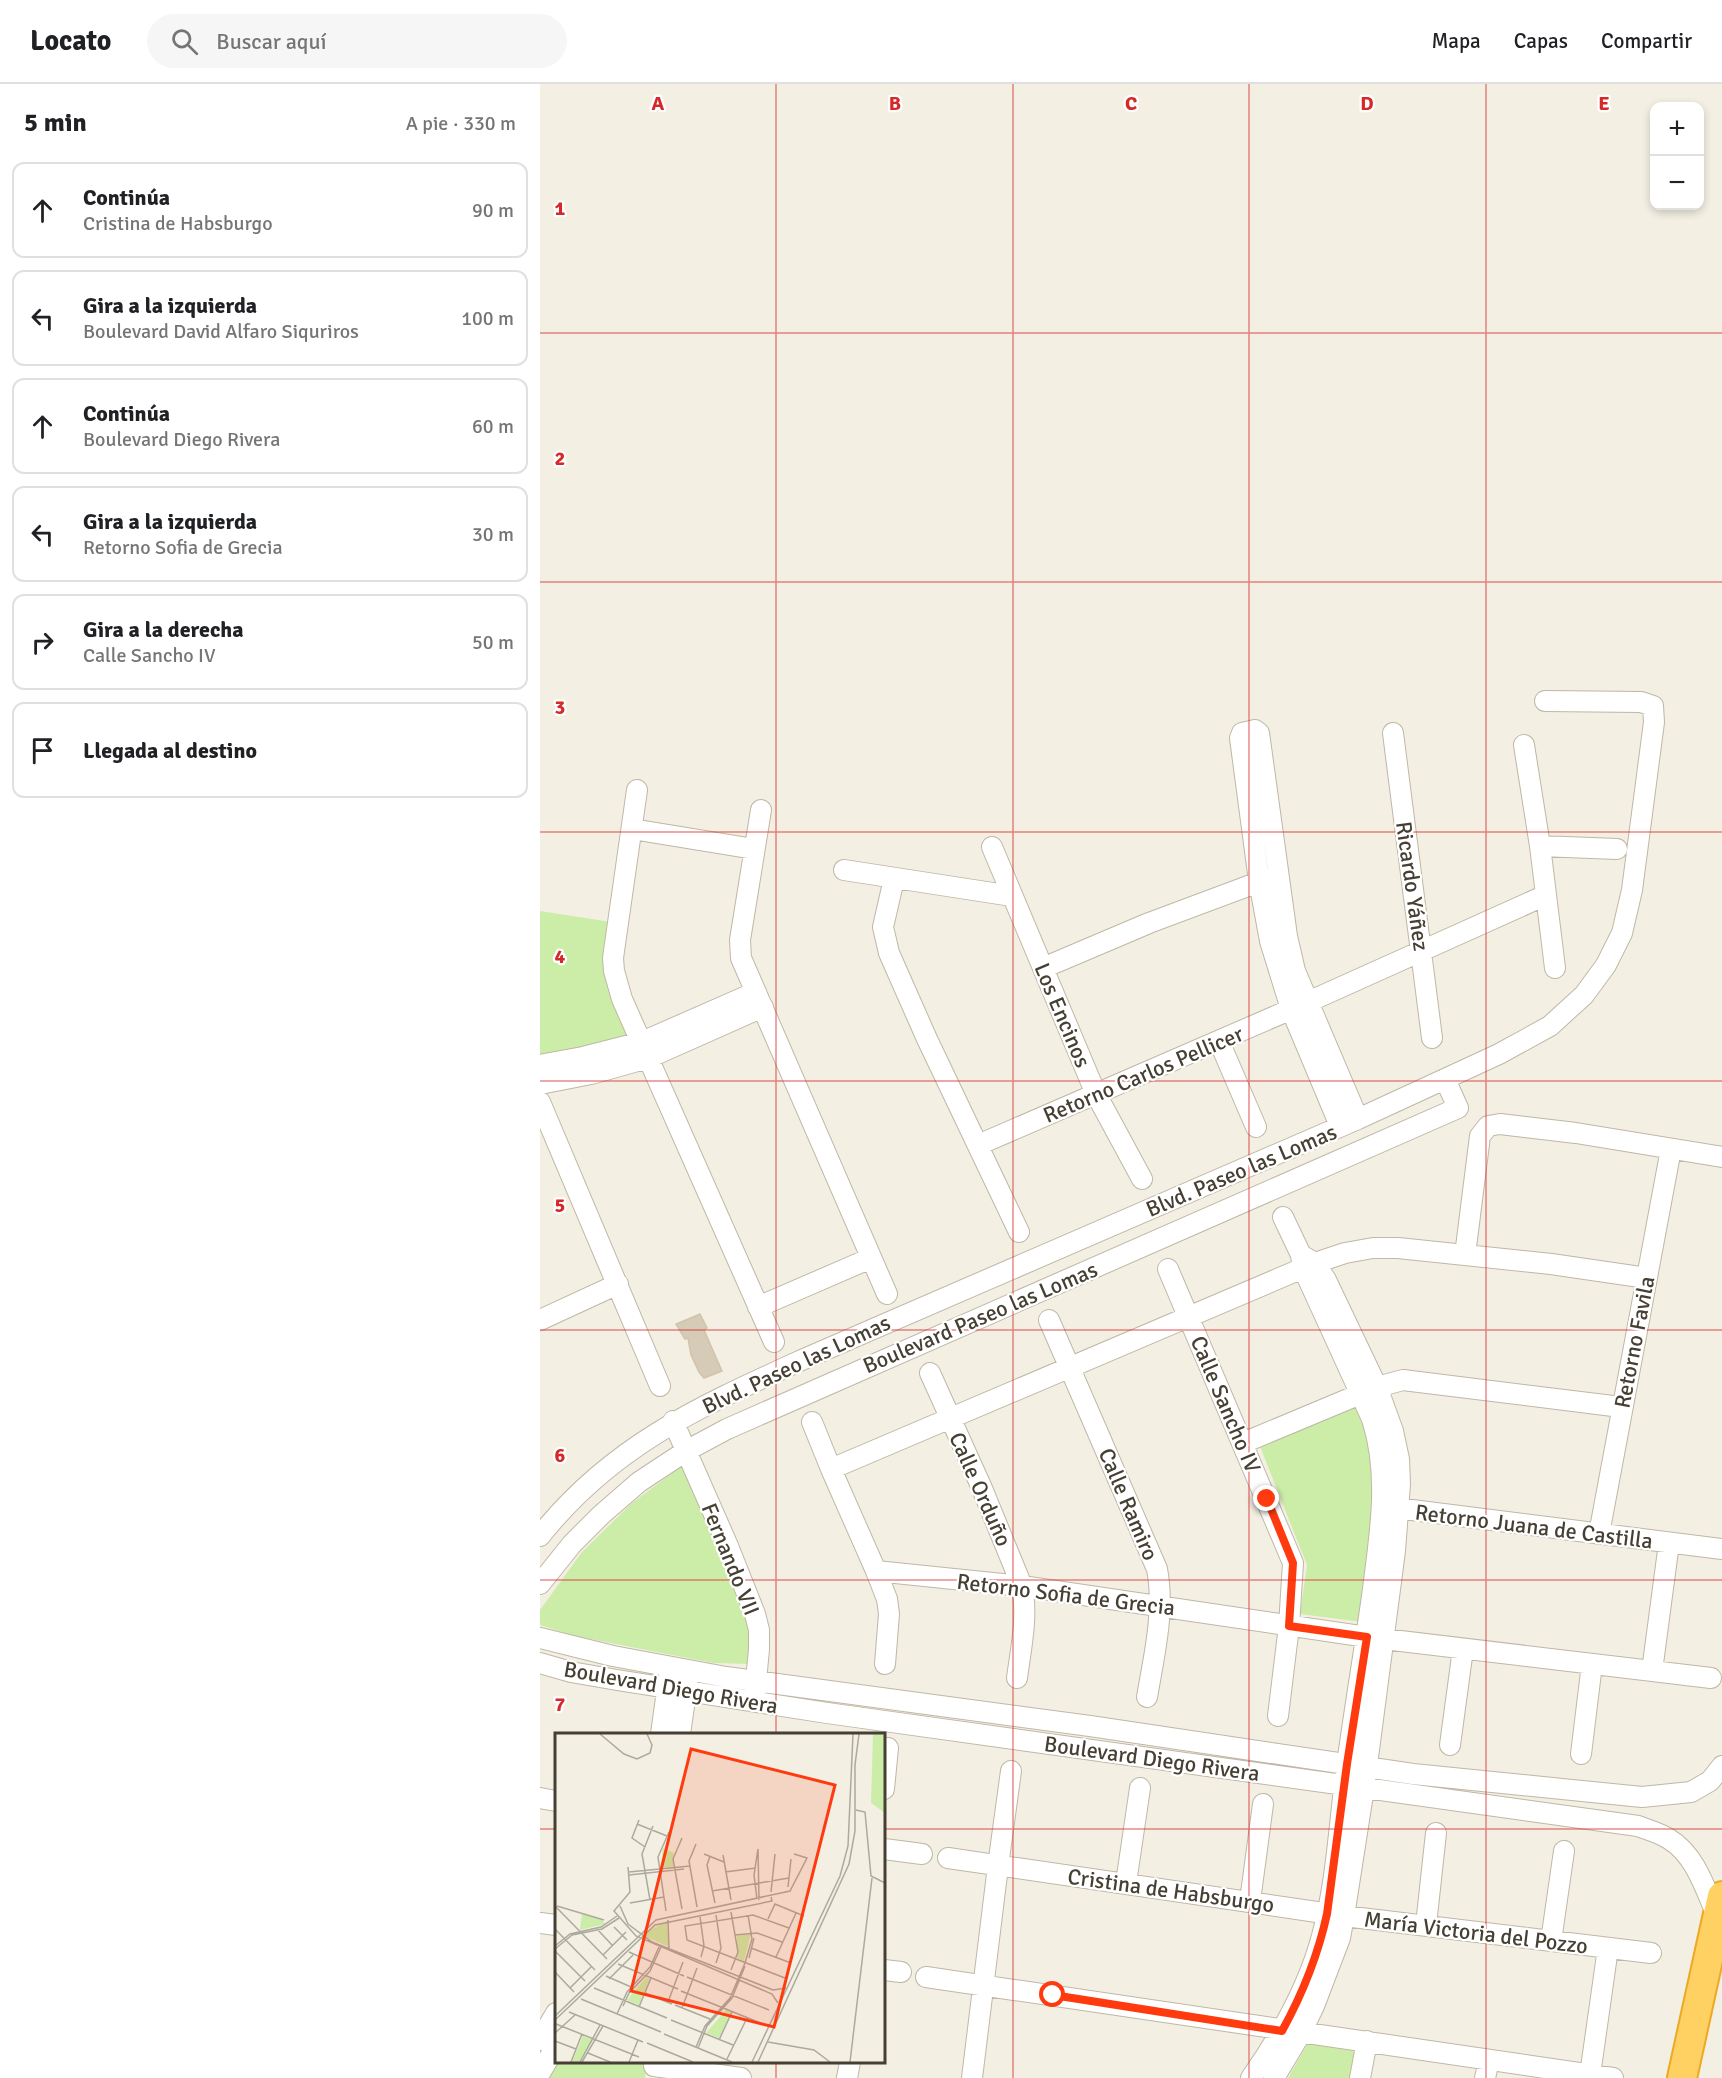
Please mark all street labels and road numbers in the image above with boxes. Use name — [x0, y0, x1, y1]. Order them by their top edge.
street label: Ricardo Yáñez — [1390, 820, 1435, 953]
street label: Los Encinos — [1028, 959, 1097, 1072]
street label: Retorno Carlos Pellicer — [1039, 1020, 1247, 1129]
street label: Blvd. Paseo las Lomas — [1142, 1118, 1341, 1223]
street label: Boulevard Paseo las Lomas — [859, 1256, 1102, 1379]
street label: Retorno Favila — [1608, 1274, 1661, 1411]
street label: Blvd. Paseo las Lomas — [698, 1309, 895, 1420]
street label: Calle Sancho IV — [1185, 1332, 1267, 1477]
street label: Calle Orduño — [943, 1428, 1018, 1550]
street label: Calle Ramiro — [1093, 1444, 1164, 1564]
street label: Fernando VII — [696, 1499, 765, 1619]
street label: Retorno Juana de Castilla — [1413, 1499, 1654, 1554]
street label: Retorno Sofia de Grecia — [955, 1568, 1177, 1621]
street label: Boulevard Diego Rivera — [562, 1655, 780, 1720]
street label: Boulevard Diego Rivera — [1043, 1730, 1261, 1787]
street label: Cristina de Habsburgo — [1066, 1863, 1276, 1918]
street label: María Victoria del Pozzo — [1362, 1905, 1589, 1960]

